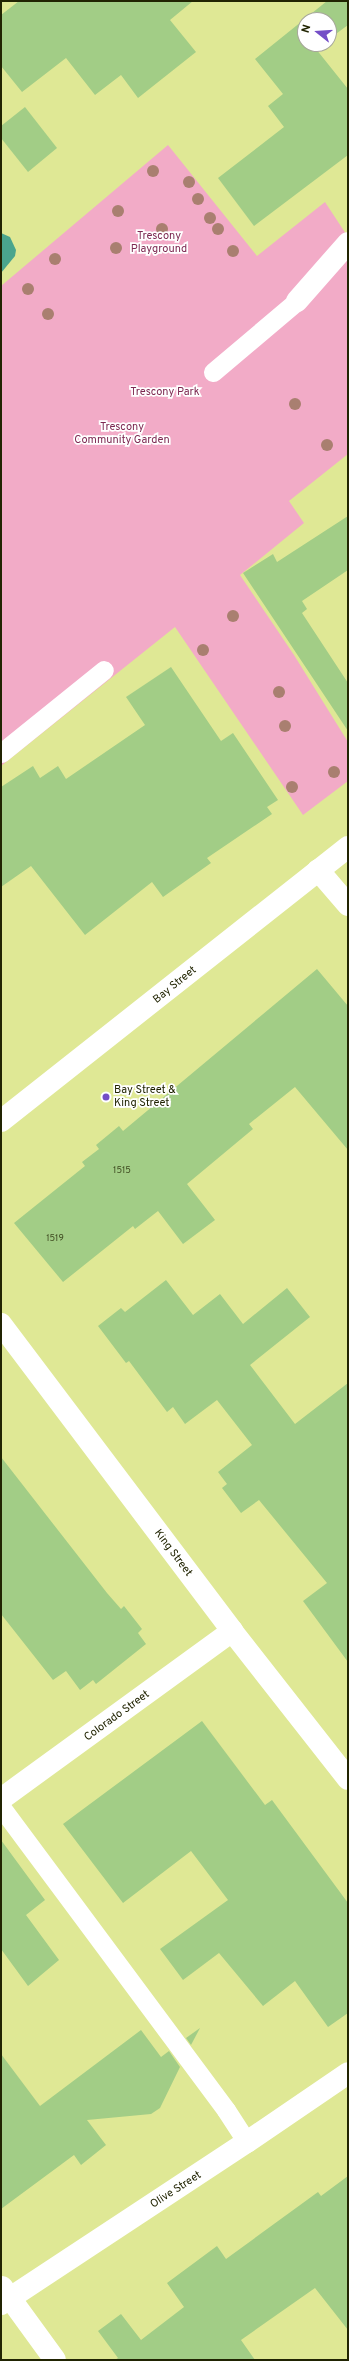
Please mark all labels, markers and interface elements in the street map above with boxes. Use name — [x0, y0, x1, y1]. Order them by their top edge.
north arrow — [297, 12, 337, 52]
text: N — [299, 23, 314, 35]
park label: Trescony Playground — [131, 230, 187, 256]
park label: Trescony Park — [130, 385, 200, 399]
park label: Trescony Community Garden — [74, 421, 170, 447]
street label: Bay Street — [151, 964, 199, 1006]
place label: Bay Street & King Street — [114, 1084, 176, 1110]
marker: Bay Street & King Street — [101, 1092, 111, 1102]
house number: 1515 — [113, 1166, 131, 1176]
house number: 1519 — [46, 1234, 64, 1244]
street label: King Street — [151, 1527, 195, 1579]
street label: Colorado Street — [82, 1688, 152, 1744]
street label: Olive Street — [148, 2169, 204, 2211]

